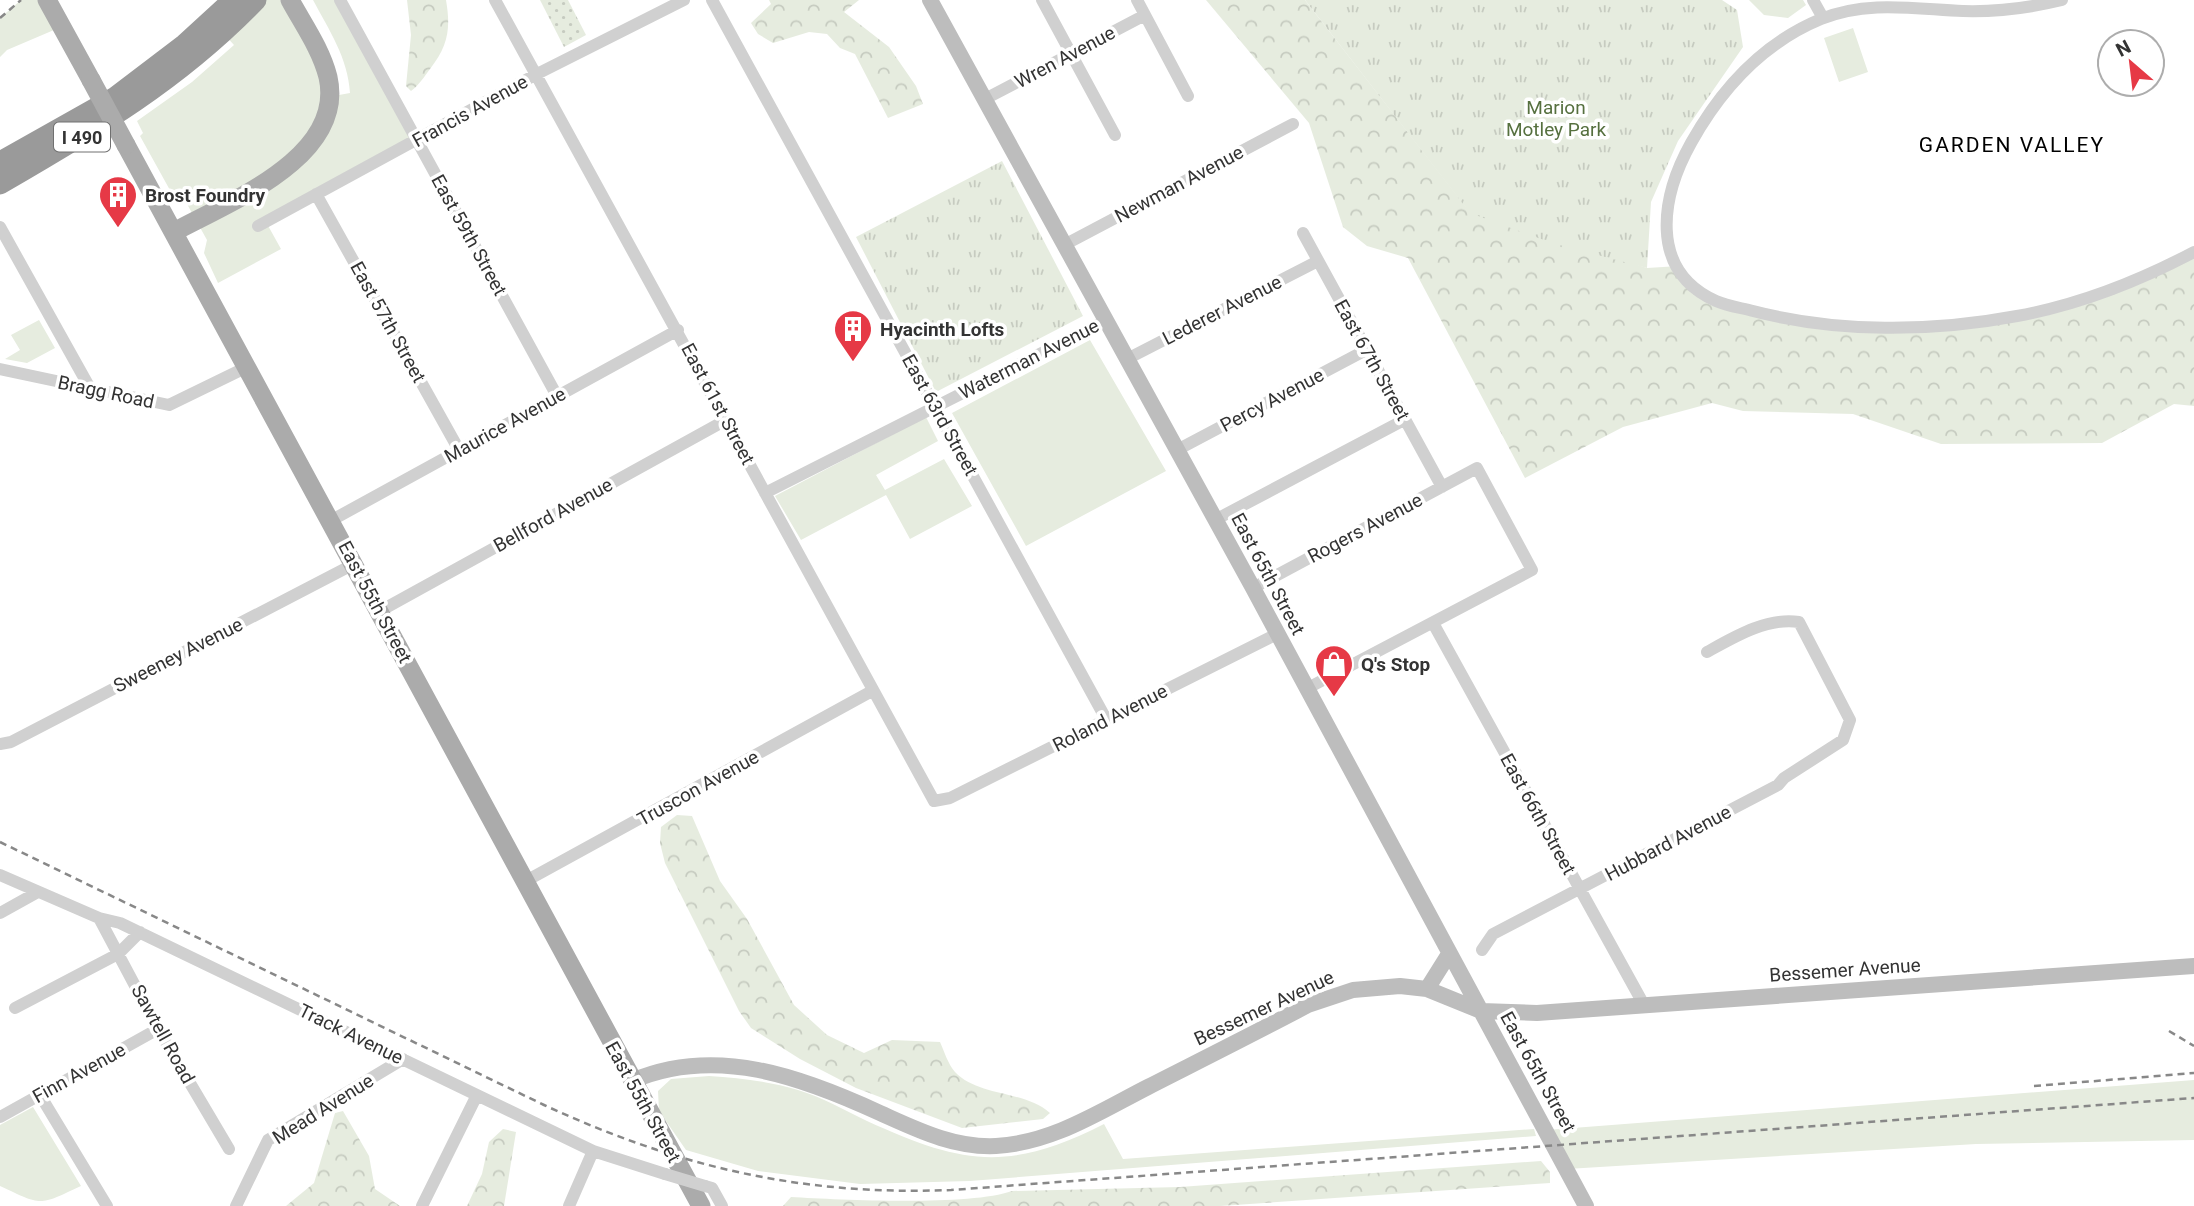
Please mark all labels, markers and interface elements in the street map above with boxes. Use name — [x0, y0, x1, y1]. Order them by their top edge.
street label: Wren Avenue — [1011, 21, 1119, 93]
north arrow — [2096, 28, 2166, 98]
text: N — [2112, 35, 2135, 62]
street label: Francis Avenue — [408, 70, 532, 152]
park label: Marion Motley Park — [1506, 96, 1606, 141]
road number: I 490 — [54, 122, 110, 152]
district label: GARDEN VALLEY — [1919, 133, 2105, 157]
street label: Newman Avenue — [1111, 140, 1247, 228]
street label: East 59th Street — [426, 170, 512, 300]
building icon: Brost Foundry — [97, 174, 139, 229]
place label: Brost Foundry — [145, 184, 266, 207]
street label: East 57th Street — [345, 257, 431, 387]
street label: Lederer Avenue — [1159, 270, 1285, 350]
street label: East 67th Street — [1329, 295, 1415, 425]
building icon: Hyacinth Lofts — [832, 308, 874, 363]
street label: Waterman Avenue — [955, 314, 1103, 404]
place label: Hyacinth Lofts — [880, 318, 1005, 341]
street label: East 61st Street — [676, 339, 760, 469]
street label: East 63rd Street — [897, 350, 983, 480]
street label: Percy Avenue — [1216, 363, 1328, 437]
street label: Bragg Road — [56, 371, 156, 413]
street label: Maurice Avenue — [440, 382, 570, 468]
street label: Bellford Avenue — [490, 473, 616, 557]
street label: Rogers Avenue — [1304, 488, 1426, 568]
street label: East 65th Street — [1226, 509, 1310, 639]
street label: East 55th Street — [333, 537, 417, 667]
street label: Sweeney Avenue — [110, 613, 246, 697]
shop icon: Q's Stop — [1313, 643, 1355, 698]
place label: Q's Stop — [1361, 653, 1430, 676]
street label: Roland Avenue — [1049, 679, 1171, 757]
street label: Truscon Avenue — [633, 745, 763, 831]
street label: East 66th Street — [1495, 749, 1581, 879]
street label: Hubbard Avenue — [1601, 800, 1735, 886]
street label: Bessemer Avenue — [1769, 953, 1921, 987]
street label: Bessemer Avenue — [1190, 966, 1338, 1050]
street label: Sawtell Road — [126, 980, 200, 1088]
street label: Track Avenue — [295, 999, 407, 1069]
street label: East 65th Street — [1495, 1007, 1581, 1137]
street label: East 55th Street — [600, 1037, 686, 1167]
street label: Finn Avenue — [28, 1038, 130, 1108]
street label: Mead Avenue — [268, 1069, 378, 1149]

